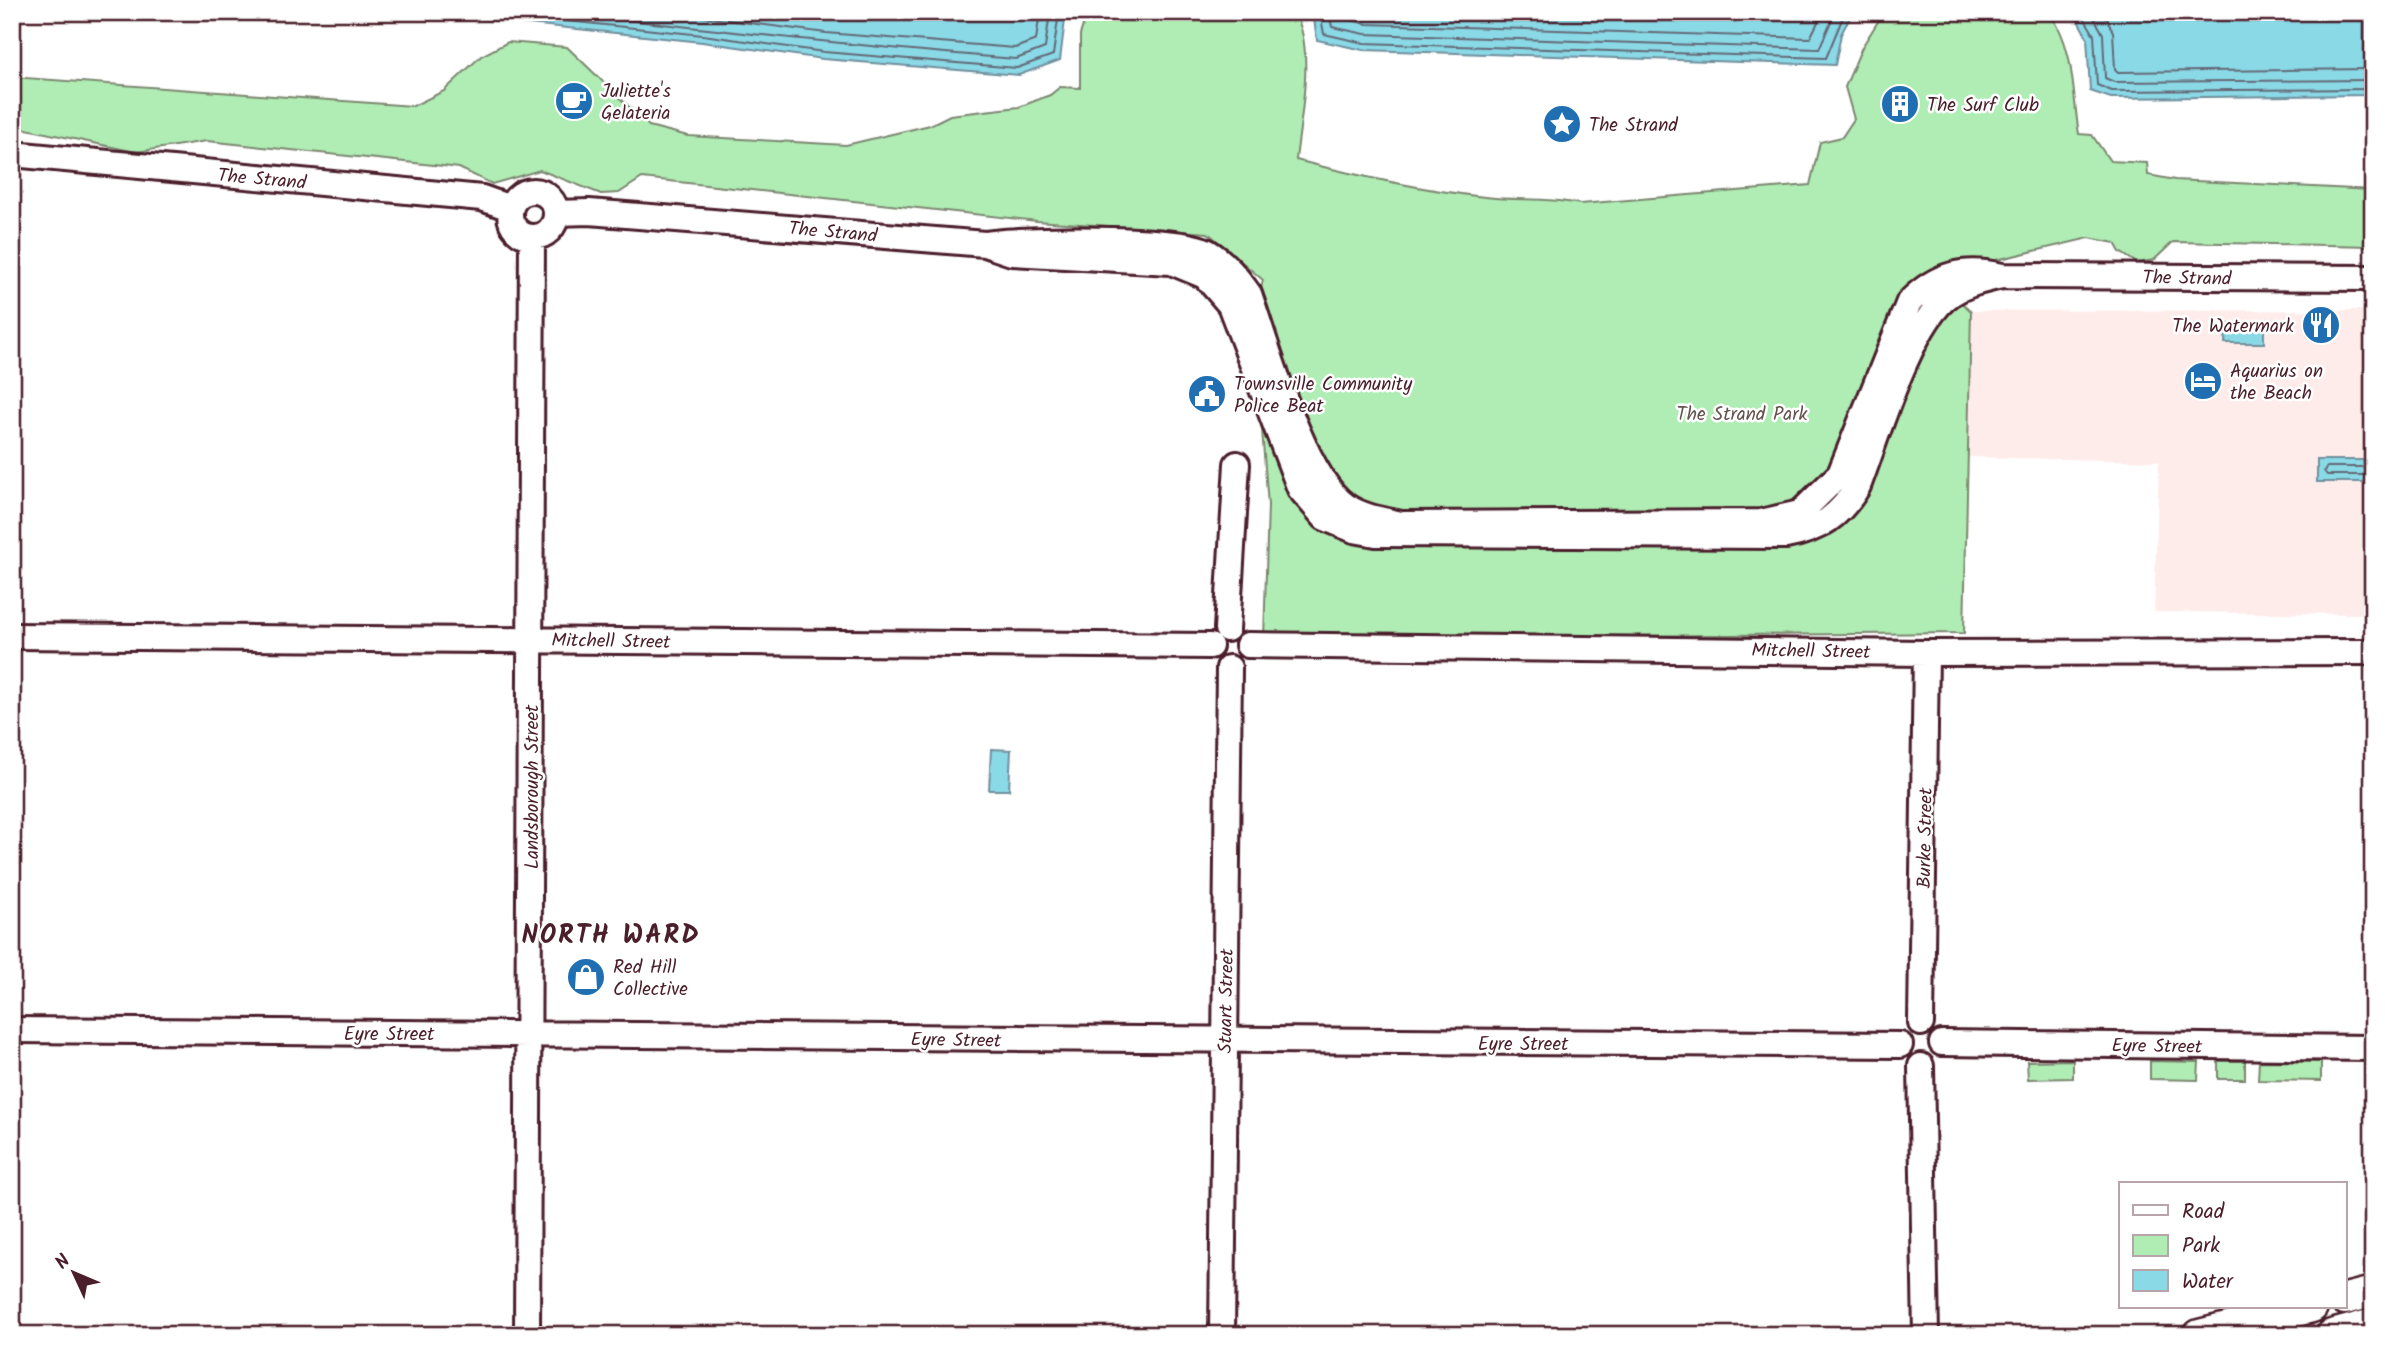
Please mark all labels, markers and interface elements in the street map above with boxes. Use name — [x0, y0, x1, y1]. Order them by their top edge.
place label: Juliette's Gelateria — [601, 77, 671, 129]
cafe icon: Juliette's Gelateria — [553, 80, 595, 122]
building icon: The Surf Club — [1879, 83, 1921, 125]
place label: The Surf Club — [1927, 91, 2039, 121]
place icon: The Strand — [1541, 103, 1583, 145]
place label: The Strand — [1589, 111, 1678, 141]
street label: The Strand — [216, 161, 308, 199]
street label: The Strand — [787, 214, 879, 252]
street label: The Strand — [2142, 263, 2232, 295]
restaurant icon: The Watermark — [2300, 304, 2342, 346]
place label: The Watermark — [2172, 312, 2294, 342]
place label: Aquarius on the Beach — [2230, 357, 2323, 409]
hotel icon: Aquarius on the Beach — [2182, 360, 2224, 402]
place label: Townsville Community Police Beat — [1234, 370, 1413, 422]
public building icon: Townsville Community Police Beat — [1186, 373, 1228, 415]
park label: The Strand Park — [1677, 400, 1807, 430]
street label: Mitchell Street — [551, 626, 671, 658]
street label: Mitchell Street — [1751, 636, 1871, 668]
street label: Landsborough Street — [518, 704, 548, 869]
street label: Burke Street — [1910, 787, 1942, 889]
district label: NORTH WARD — [522, 915, 700, 957]
street label: Stuart Street — [1211, 948, 1243, 1054]
place label: Red Hill Collective — [613, 953, 688, 1005]
shop icon: Red Hill Collective — [565, 956, 607, 998]
street label: Eyre Street — [344, 1020, 435, 1050]
street label: Eyre Street — [910, 1025, 1002, 1057]
street label: Eyre Street — [1478, 1030, 1569, 1060]
street label: Eyre Street — [2111, 1031, 2203, 1063]
legend — [2119, 1182, 2346, 1308]
text: Road — [2182, 1196, 2225, 1229]
text: Park — [2182, 1230, 2220, 1263]
north arrow — [38, 1238, 108, 1308]
text: N — [48, 1248, 78, 1277]
text: Water — [2182, 1266, 2234, 1299]

